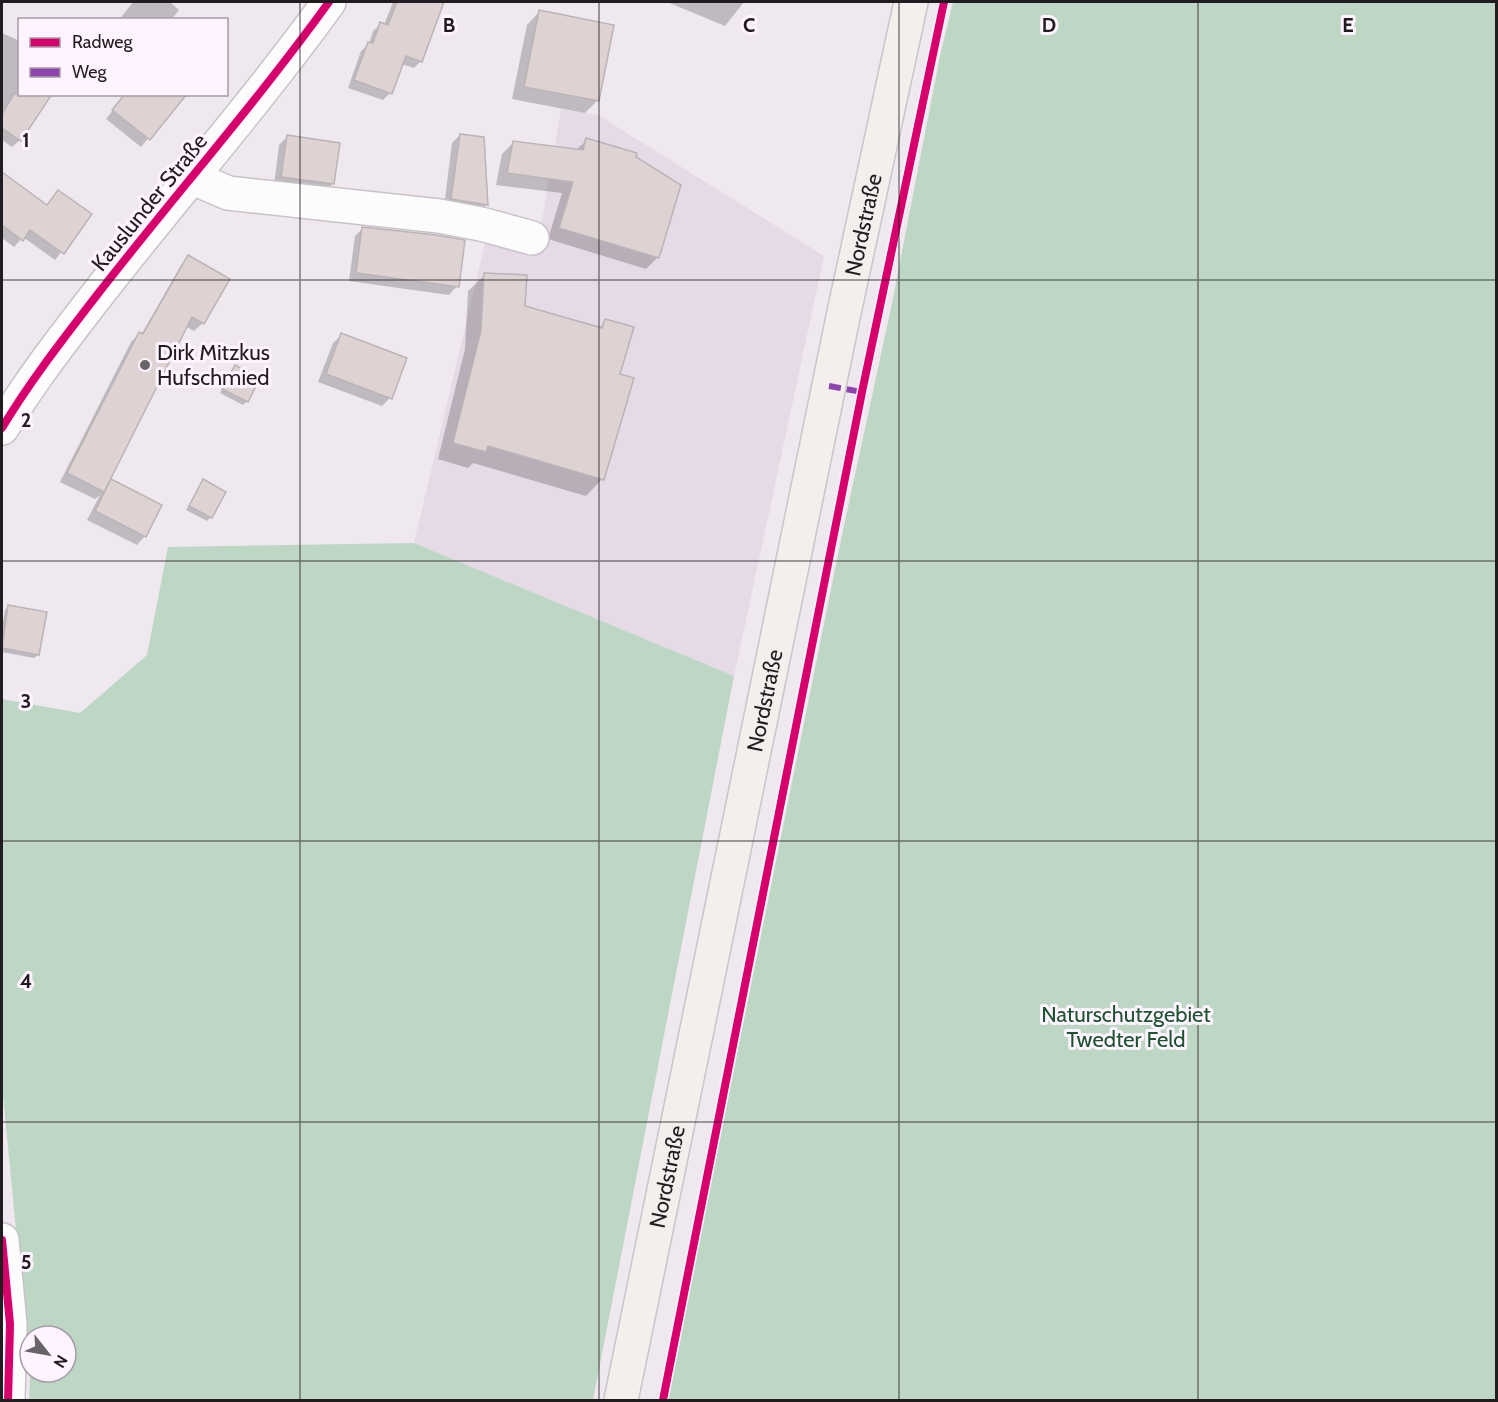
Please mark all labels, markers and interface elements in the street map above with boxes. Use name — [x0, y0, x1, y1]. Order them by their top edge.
text: B — [443, 13, 455, 37]
text: C — [743, 13, 755, 37]
text: D — [1042, 13, 1056, 37]
text: E — [1342, 13, 1354, 37]
legend — [18, 18, 228, 96]
text: Radweg — [72, 31, 134, 53]
text: Weg — [72, 61, 108, 83]
text: 1 — [22, 128, 30, 152]
street label: Kauslunder Straße — [86, 128, 213, 277]
street label: Nordstraße — [839, 171, 888, 278]
place label: Dirk Mitzkus Hufschmied — [157, 339, 270, 391]
marker: Dirk Mitzkus Hufschmied — [138, 358, 152, 372]
text: 2 — [21, 408, 31, 432]
street label: Nordstraße — [741, 647, 789, 754]
text: 3 — [21, 689, 31, 713]
text: 4 — [20, 969, 32, 993]
park label: Naturschutzgebiet Twedter Feld — [1041, 1001, 1211, 1053]
street label: Nordstraße — [644, 1123, 691, 1230]
text: 5 — [21, 1250, 31, 1274]
north arrow — [18, 1324, 78, 1384]
text: N — [49, 1352, 71, 1371]

